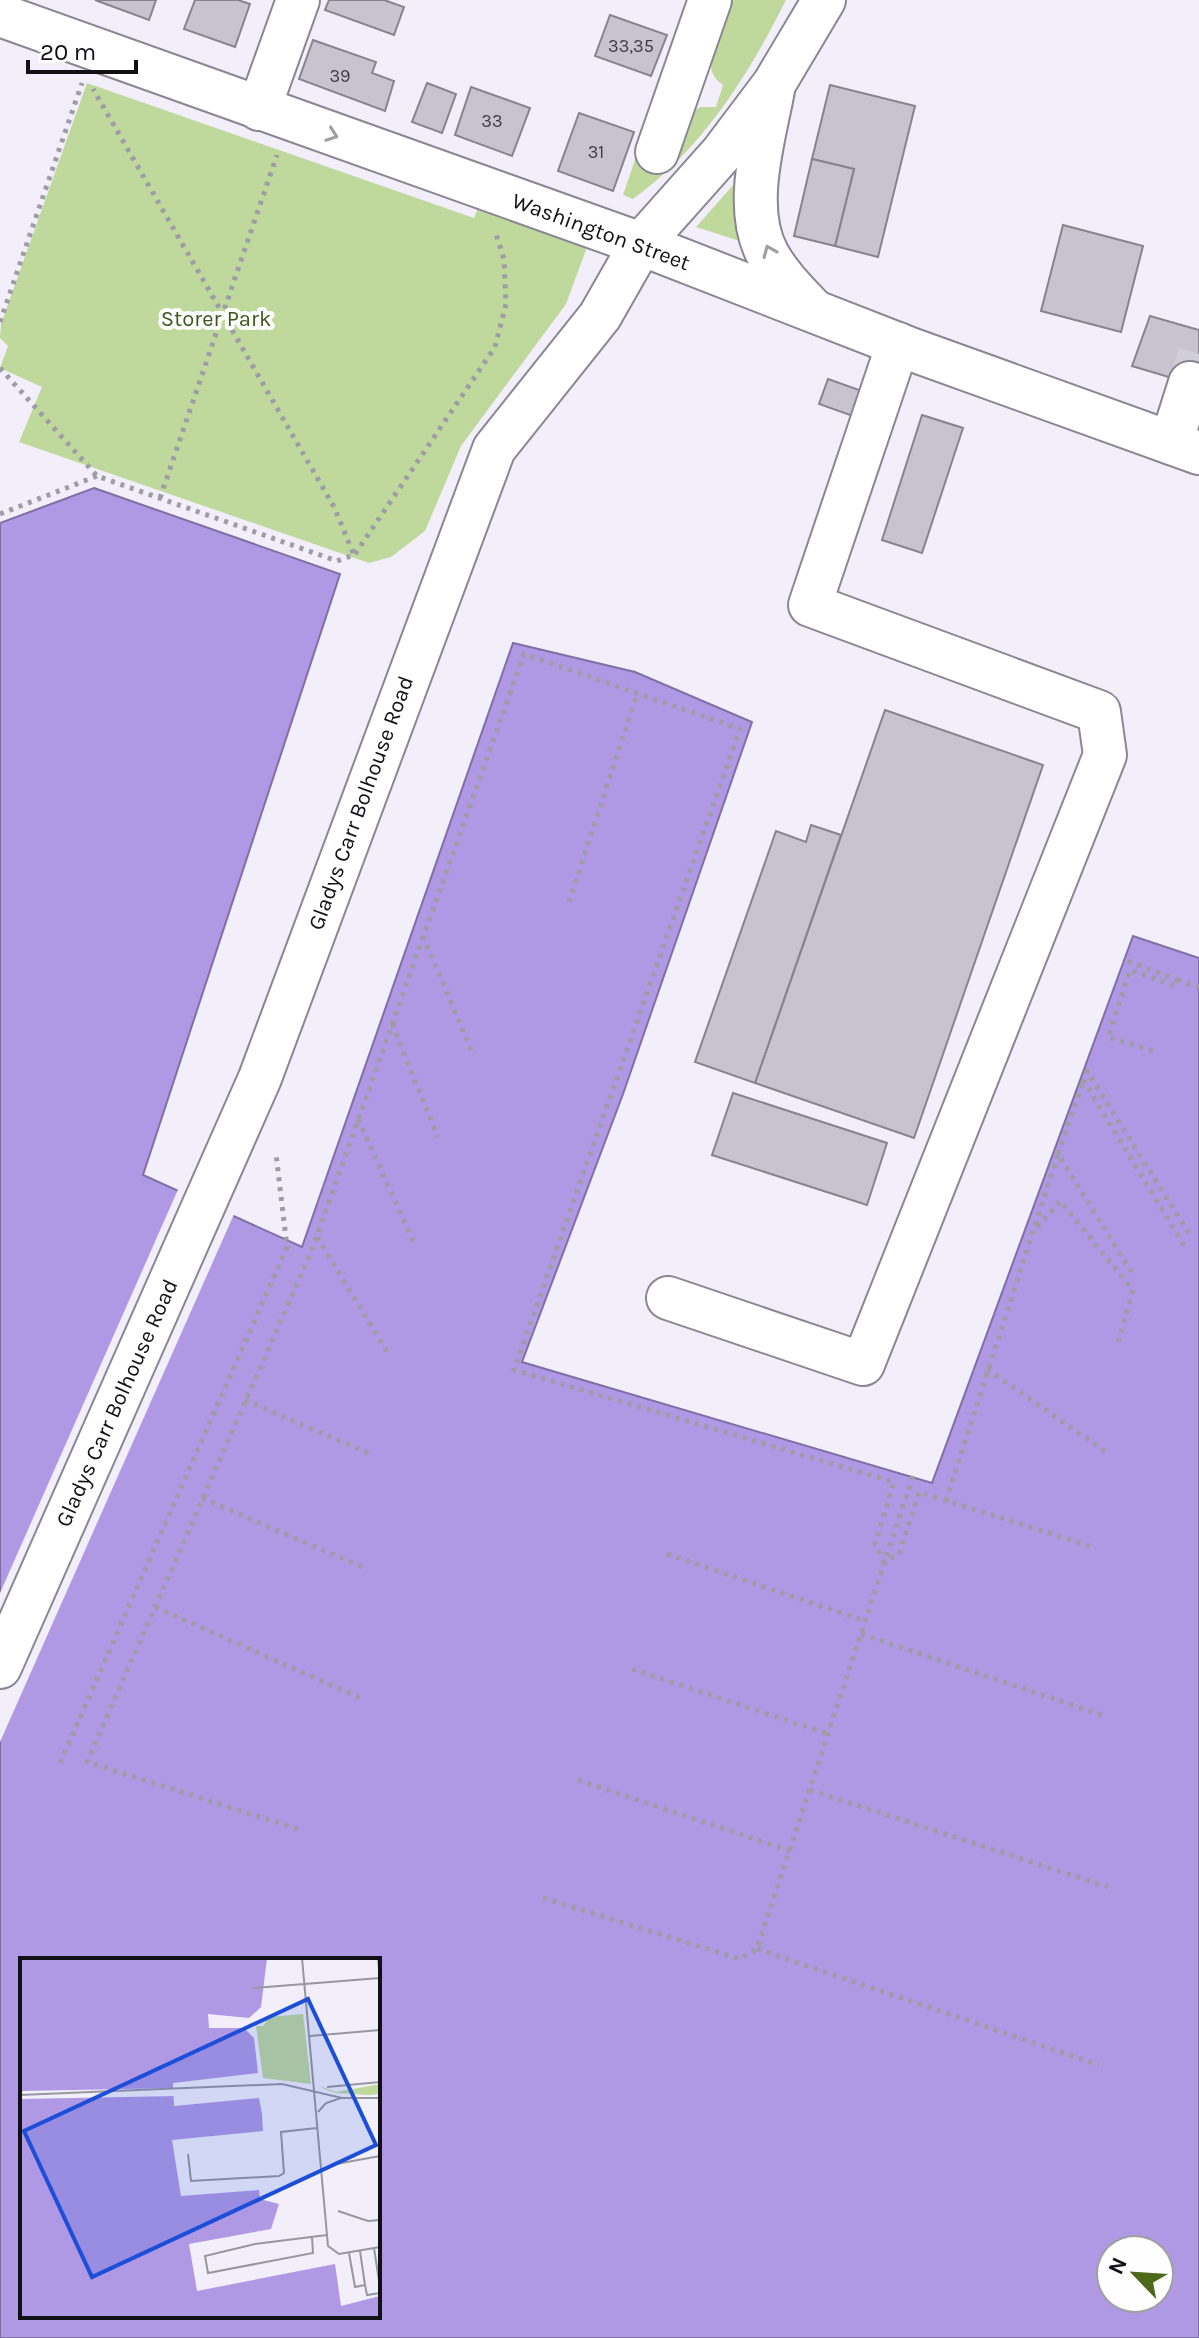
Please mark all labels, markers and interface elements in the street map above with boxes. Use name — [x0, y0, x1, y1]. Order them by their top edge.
scale bar — [28, 24, 136, 74]
house number: 33,35 — [608, 35, 654, 57]
text: 20 m — [40, 38, 96, 66]
house number: 39 — [329, 65, 351, 87]
house number: 33 — [481, 110, 503, 132]
one-way arrow — [324, 126, 338, 142]
house number: 31 — [588, 141, 604, 163]
street label: Washington Street — [509, 188, 693, 276]
one-way arrow — [762, 245, 778, 259]
park label: Storer Park — [161, 306, 271, 332]
street label: Gladys Carr Bolhouse Road — [303, 672, 419, 934]
street label: Gladys Carr Bolhouse Road — [51, 1275, 183, 1531]
inset map — [20, 1958, 380, 2318]
north arrow — [1095, 2234, 1175, 2314]
text: N — [1103, 2253, 1133, 2279]

